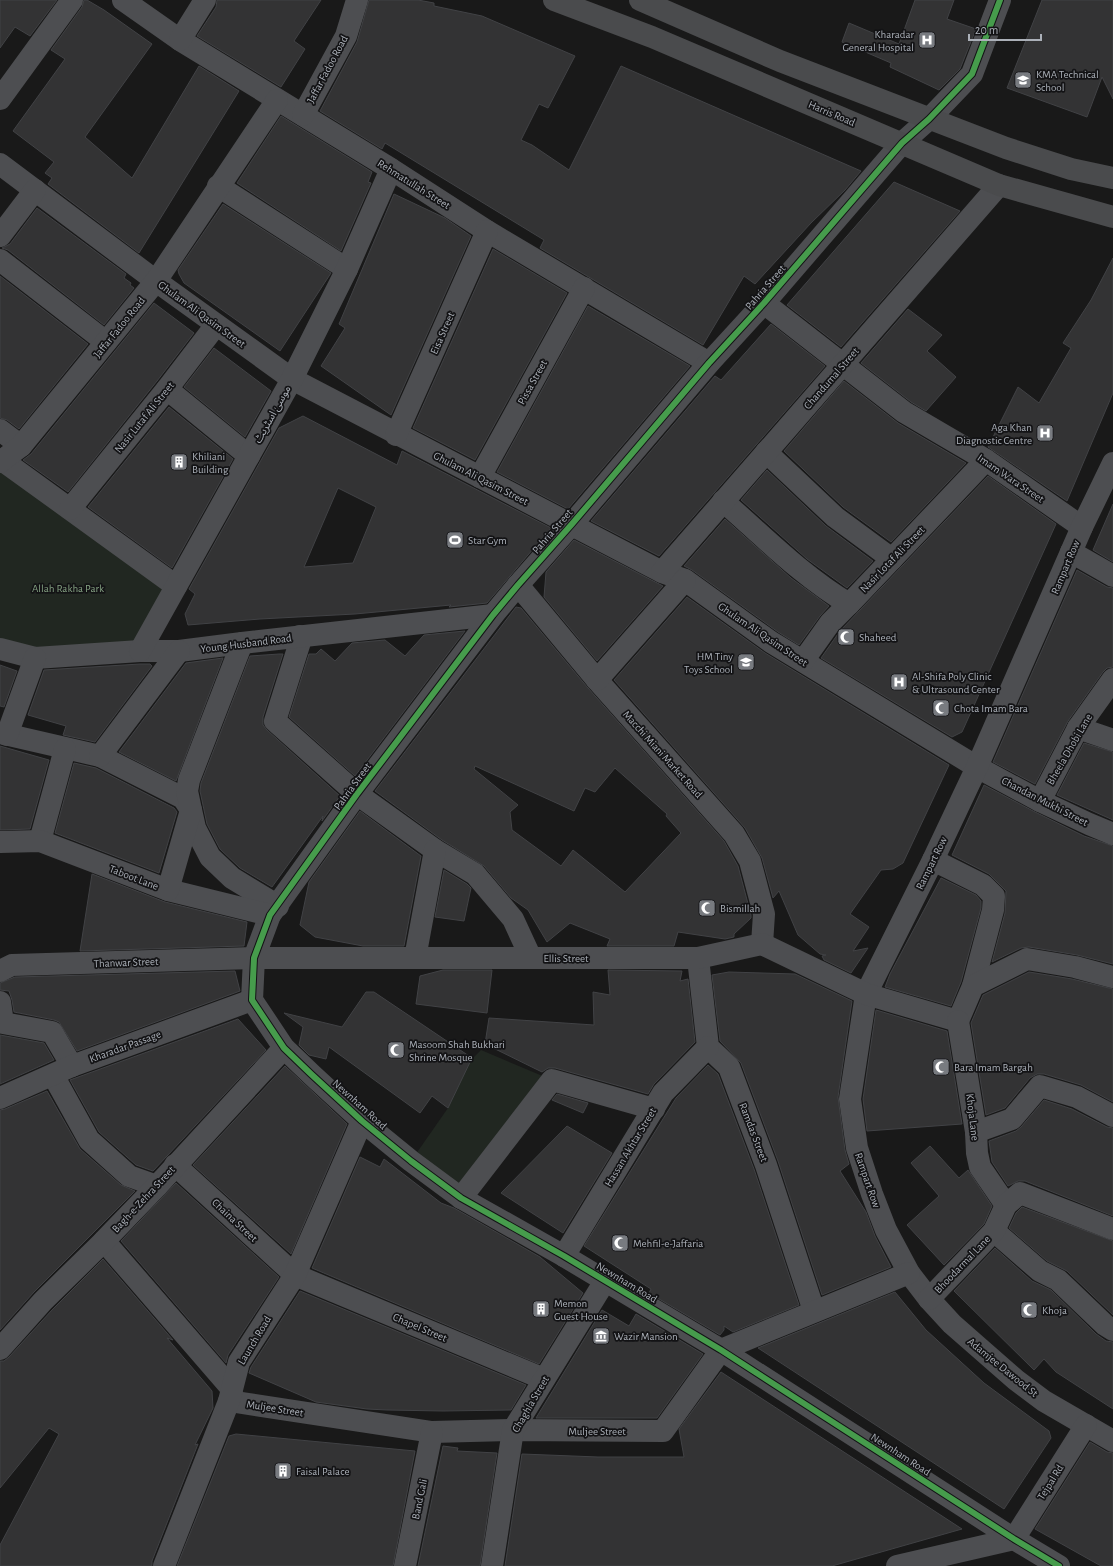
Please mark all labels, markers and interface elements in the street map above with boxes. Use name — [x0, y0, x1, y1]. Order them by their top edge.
scale bar — [969, 16, 1041, 42]
text: 20 m — [975, 24, 998, 36]
place label: Kharadar General Hospital — [842, 29, 914, 53]
hospital icon: Kharadar General Hospital — [917, 30, 937, 50]
street label: Jaffar Fadoo Road — [305, 33, 350, 105]
place label: KMA Technical School — [1036, 69, 1099, 93]
school or university icon: KMA Technical School — [1013, 70, 1033, 90]
street label: Harris Road — [807, 99, 857, 128]
street label: Rehmatullah Street — [375, 158, 452, 211]
street label: Pahria Street — [743, 263, 788, 312]
street label: Ghulam Ali Qasim Street — [156, 279, 248, 350]
street label: Jaffar Fadoo Road — [92, 295, 147, 360]
street label: Eisa Street — [428, 310, 457, 356]
street label: Chandumal Street — [802, 345, 861, 411]
street label: Pissa Street — [516, 358, 549, 406]
street label: Nasir Lutaf Ali Street — [113, 379, 177, 455]
street label: موسیٰ اسٹریٹ — [252, 383, 294, 445]
place label: Aga Khan Diagnostic Centre — [956, 422, 1032, 446]
hospital icon: Aga Khan Diagnostic Centre — [1035, 423, 1055, 443]
street label: Ghulam Ali Qasim Street — [431, 450, 530, 507]
place label: Khiliani Building — [192, 451, 229, 475]
building icon: Khiliani Building — [169, 452, 189, 472]
street label: Imam Wara Street — [975, 452, 1046, 505]
street label: Pahria Street — [530, 507, 575, 556]
street label: Nasir Lotaf Ali Street — [858, 524, 927, 595]
sports icon: Star Gym — [445, 530, 465, 550]
place label: Star Gym — [468, 535, 507, 546]
street label: Rampart Row — [1049, 538, 1082, 596]
park label: Allah Rakha Park — [32, 583, 104, 594]
street label: Ghulam Ali Qasim Street — [716, 600, 810, 669]
mosque icon: Shaheed — [836, 627, 856, 647]
street label: Young Husband Road — [200, 632, 293, 655]
place label: Shaheed — [859, 632, 897, 643]
place label: HM Tiny Toys School — [684, 651, 733, 675]
school or university icon: HM Tiny Toys School — [736, 652, 756, 672]
place label: Al-Shifa Poly Clinic & Ultrasound Center — [912, 671, 1000, 695]
hospital icon: Al-Shifa Poly Clinic & Ultrasound Center — [889, 672, 909, 692]
mosque icon: Chota Imam Bara — [931, 698, 951, 718]
place label: Chota Imam Bara — [954, 703, 1028, 714]
street label: Macchi Miani Market Road — [621, 709, 705, 800]
street label: Bheela Dhobi Lane — [1045, 712, 1094, 787]
street label: Pahria Street — [332, 760, 373, 812]
street label: Chandan Mukhi Street — [1000, 775, 1090, 828]
street label: Rampart Row — [914, 834, 949, 891]
street label: Taboot Lane — [108, 863, 160, 892]
mosque icon: Bismillah — [697, 898, 717, 918]
place label: Bismillah — [720, 903, 760, 914]
street label: Ellis Street — [543, 953, 589, 964]
street label: Thanwar Street — [93, 956, 159, 969]
street label: Kharadar Passage — [88, 1028, 162, 1065]
place label: Masoom Shah Bukhari Shrine Mosque — [409, 1039, 505, 1063]
mosque icon: Masoom Shah Bukhari Shrine Mosque — [386, 1040, 406, 1060]
mosque icon: Bara Imam Bargah — [931, 1057, 951, 1077]
place label: Bara Imam Bargah — [954, 1062, 1033, 1073]
street label: Newnham Road — [330, 1077, 389, 1132]
street label: Khoja Lane — [964, 1093, 981, 1141]
street label: Ramdas Street — [737, 1101, 770, 1164]
street label: Hassan Akhtar Street — [603, 1106, 659, 1189]
street label: Rampart Row — [853, 1151, 882, 1210]
street label: Bagh-e-Zehra Street — [110, 1164, 177, 1235]
street label: Chaina Street — [210, 1197, 260, 1244]
mosque icon: Mehfil-e-Jaffaria — [610, 1233, 630, 1253]
street label: Bhoodarmal Lane — [932, 1233, 992, 1295]
place label: Mehfil-e-Jaffaria — [633, 1238, 703, 1249]
street label: Newnham Road — [594, 1260, 659, 1305]
place label: Memon Guest House — [554, 1298, 608, 1322]
building icon: Memon Guest House — [531, 1299, 551, 1319]
mosque icon: Khoja — [1019, 1300, 1039, 1320]
place label: Khoja — [1042, 1305, 1067, 1316]
street label: Chapel Street — [391, 1311, 449, 1344]
street label: Launch Road — [236, 1314, 273, 1366]
museum icon: Wazir Mansion — [591, 1326, 611, 1346]
place label: Wazir Mansion — [614, 1331, 678, 1342]
street label: Adamjee Dawood St — [965, 1336, 1040, 1399]
street label: Chaghla Street — [510, 1374, 551, 1434]
street label: Muljee Street — [246, 1399, 305, 1419]
street label: Muljee Street — [568, 1426, 626, 1437]
street label: Newnham Road — [869, 1431, 933, 1478]
building icon: Faisal Palace — [273, 1461, 293, 1481]
street label: Tejpal Rd — [1035, 1462, 1066, 1502]
place label: Faisal Palace — [296, 1466, 350, 1477]
street label: Band Gali — [410, 1478, 429, 1520]

